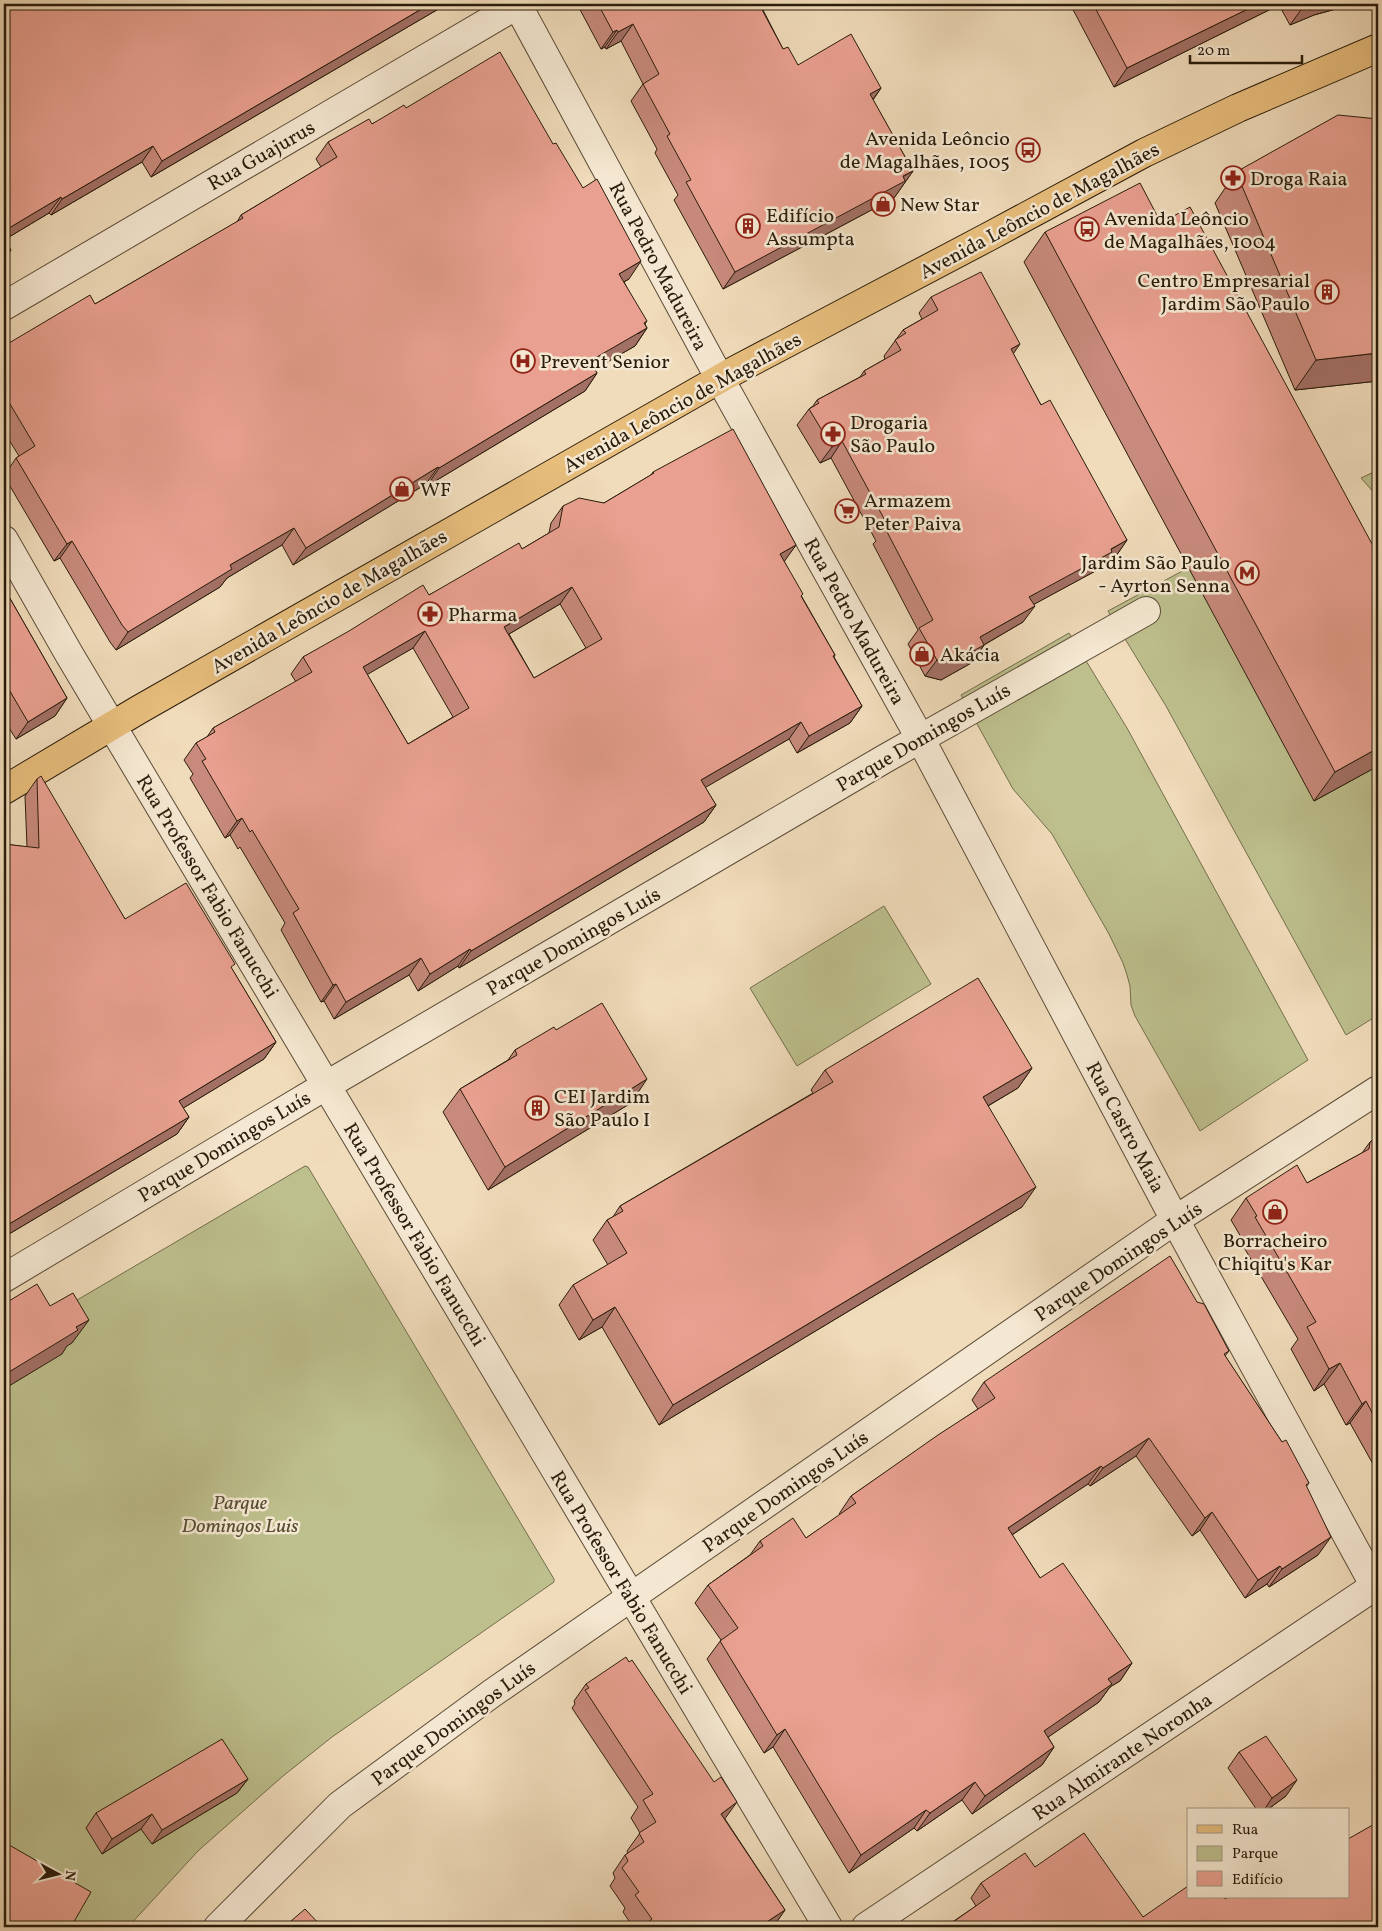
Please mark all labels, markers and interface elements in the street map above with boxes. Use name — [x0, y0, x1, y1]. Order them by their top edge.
scale bar — [1190, 32, 1302, 64]
text: 20 m — [1197, 41, 1230, 62]
street label: Rua Guajurus — [203, 115, 321, 199]
place label: Avenida Leôncio de Magalhães, 1005 — [840, 126, 1010, 177]
street label: Avenida Leôncio de Magalhães — [915, 136, 1165, 287]
bus stop icon: Avenida Leôncio de Magalhães, 1005 — [1015, 137, 1041, 163]
pharmacy icon: Droga Raia — [1220, 165, 1246, 191]
place label: Droga Raia — [1250, 166, 1347, 194]
street label: Rua Pedro Madureira — [601, 178, 714, 356]
shop icon: New Star — [870, 191, 896, 217]
place label: New Star — [900, 192, 979, 220]
place label: Edifício Assumpta — [766, 203, 855, 254]
place label: Avenida Leôncio de Magalhães, 1004 — [1104, 206, 1276, 257]
building icon: Edifício Assumpta — [735, 213, 761, 239]
bus stop icon: Avenida Leôncio de Magalhães, 1004 — [1074, 216, 1100, 242]
place label: Centro Empresarial Jardim São Paulo — [1138, 268, 1310, 319]
building icon: Centro Empresarial Jardim São Paulo — [1314, 279, 1340, 305]
street label: Avenida Leôncio de Magalhães — [559, 326, 807, 481]
hospital icon: Prevent Senior — [510, 348, 536, 374]
place label: Prevent Senior — [540, 349, 670, 377]
place label: Drogaria São Paulo — [850, 410, 935, 461]
pharmacy icon: Drogaria São Paulo — [820, 421, 846, 447]
shop icon: WF — [389, 476, 415, 502]
place label: WF — [420, 477, 451, 505]
place label: Armazem Peter Paiva — [864, 488, 962, 539]
supermarket icon: Armazem Peter Paiva — [834, 498, 860, 524]
street label: Avenida Leôncio de Magalhães — [207, 524, 453, 682]
street label: Rua Pedro Madureira — [796, 533, 911, 711]
place label: Jardim São Paulo - Ayrton Senna — [1081, 550, 1230, 601]
metro station icon: Jardim São Paulo - Ayrton Senna — [1234, 560, 1260, 586]
pharmacy icon: Pharma — [417, 601, 443, 627]
place label: Pharma — [448, 602, 518, 630]
shop icon: Akácia — [909, 641, 935, 667]
place label: Akácia — [940, 642, 1000, 670]
street label: Parque Domingos Luís — [832, 677, 1016, 800]
street label: Rua Professor Fabio Fanucchi — [128, 770, 284, 1004]
street label: Parque Domingos Luís — [482, 881, 666, 1004]
street label: Rua Castro Maia — [1078, 1057, 1171, 1199]
place label: CEI Jardim São Paulo I — [554, 1084, 650, 1135]
street label: Parque Domingos Luís — [133, 1085, 317, 1210]
building icon: CEI Jardim São Paulo I — [524, 1095, 550, 1121]
street label: Rua Professor Fabio Fanucchi — [335, 1118, 491, 1352]
street label: Parque Domingos Luís — [1030, 1196, 1209, 1329]
shop icon: Borracheiro Chiqitu's Kar — [1262, 1199, 1288, 1225]
place label: Borracheiro Chiqitu's Kar — [1218, 1228, 1332, 1279]
street label: Parque Domingos Luís — [697, 1425, 875, 1561]
street label: Rua Professor Fabio Fanucchi — [542, 1466, 698, 1700]
park label: Parque Domingos Luis — [182, 1490, 299, 1541]
street label: Parque Domingos Luís — [366, 1655, 542, 1794]
street label: Rua Almirante Noronha — [1028, 1687, 1219, 1828]
legend — [1187, 1808, 1350, 1898]
text: Rua — [1232, 1820, 1258, 1841]
text: Parque — [1232, 1844, 1278, 1865]
north arrow — [32, 1848, 82, 1898]
text: N — [59, 1869, 79, 1882]
text: Edifício — [1232, 1870, 1283, 1891]

